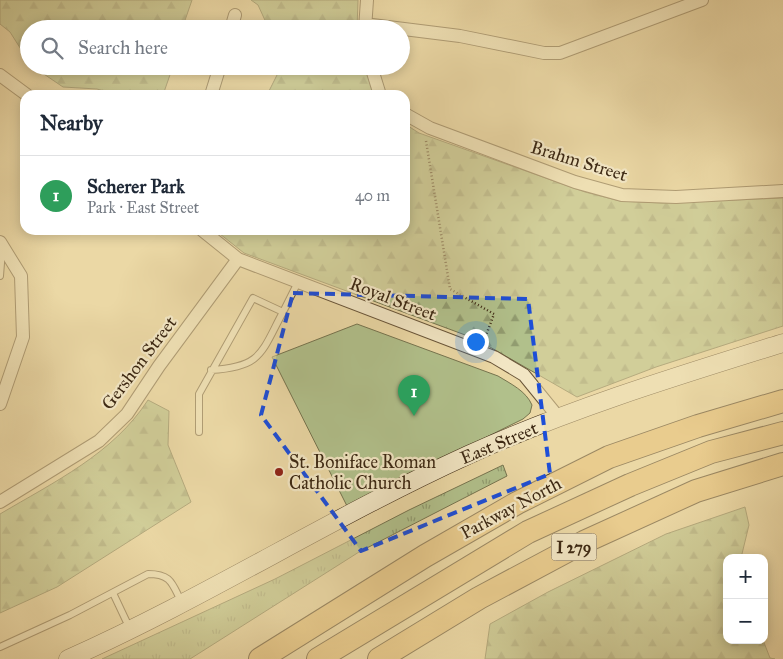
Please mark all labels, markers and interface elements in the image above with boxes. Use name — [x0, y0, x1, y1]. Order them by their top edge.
search box — [20, 20, 410, 75]
icon: search — [38, 34, 66, 62]
text: Search here — [78, 36, 168, 59]
text: Nearby — [40, 110, 103, 136]
street label: Brahm Street — [528, 136, 631, 186]
text: Scherer Park — [87, 175, 185, 198]
text: 1 — [53, 186, 59, 205]
text: 40 m — [355, 186, 390, 205]
text: Park · East Street — [87, 198, 199, 217]
street label: Royal Street — [347, 272, 440, 326]
street label: Gershon Street — [97, 311, 182, 414]
your location — [463, 329, 489, 355]
pin: 1 — [398, 375, 430, 416]
street label: East Street — [457, 417, 542, 469]
place label: St. Boniface Roman Catholic Church — [289, 451, 436, 494]
marker: St. Boniface Roman Catholic Church — [273, 466, 285, 478]
street label: Parkway North — [457, 472, 565, 544]
road number: I 279 — [552, 534, 596, 560]
map controls — [723, 554, 768, 644]
button: + — [723, 554, 768, 599]
button: − — [723, 599, 768, 644]

